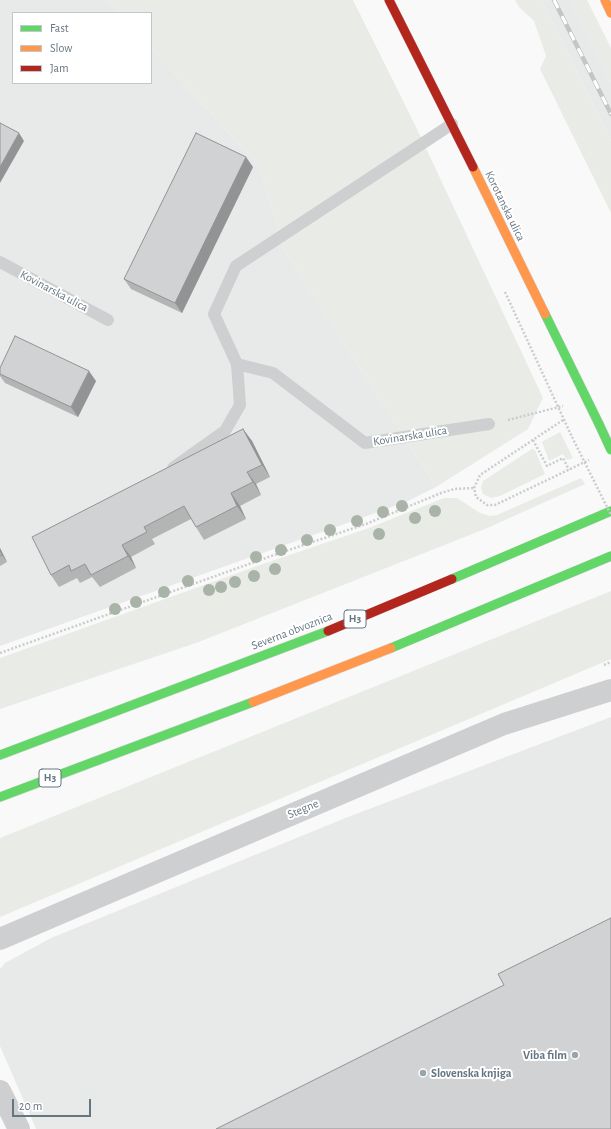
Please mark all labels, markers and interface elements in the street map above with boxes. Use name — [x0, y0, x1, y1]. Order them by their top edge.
legend — [12, 12, 152, 84]
text: Fast — [50, 22, 69, 34]
text: Slow — [50, 42, 72, 54]
text: Jam — [50, 62, 69, 74]
street label: Korotanska ulica — [482, 168, 528, 244]
street label: Kovinarska ulica — [18, 267, 90, 315]
street label: Kovinarska ulica — [372, 423, 448, 449]
street label: Severna obvoznica — [249, 609, 335, 653]
road number: H3 — [344, 610, 366, 628]
road number: H3 — [39, 769, 61, 787]
street label: Stegne — [285, 796, 321, 822]
place label: Viba film — [523, 1048, 567, 1062]
marker: Viba film — [570, 1050, 580, 1060]
place label: Slovenska knjiga — [431, 1066, 511, 1080]
marker: Slovenska knjiga — [418, 1068, 428, 1078]
scale bar — [14, 1091, 93, 1117]
text: 20 m — [19, 1100, 42, 1112]

